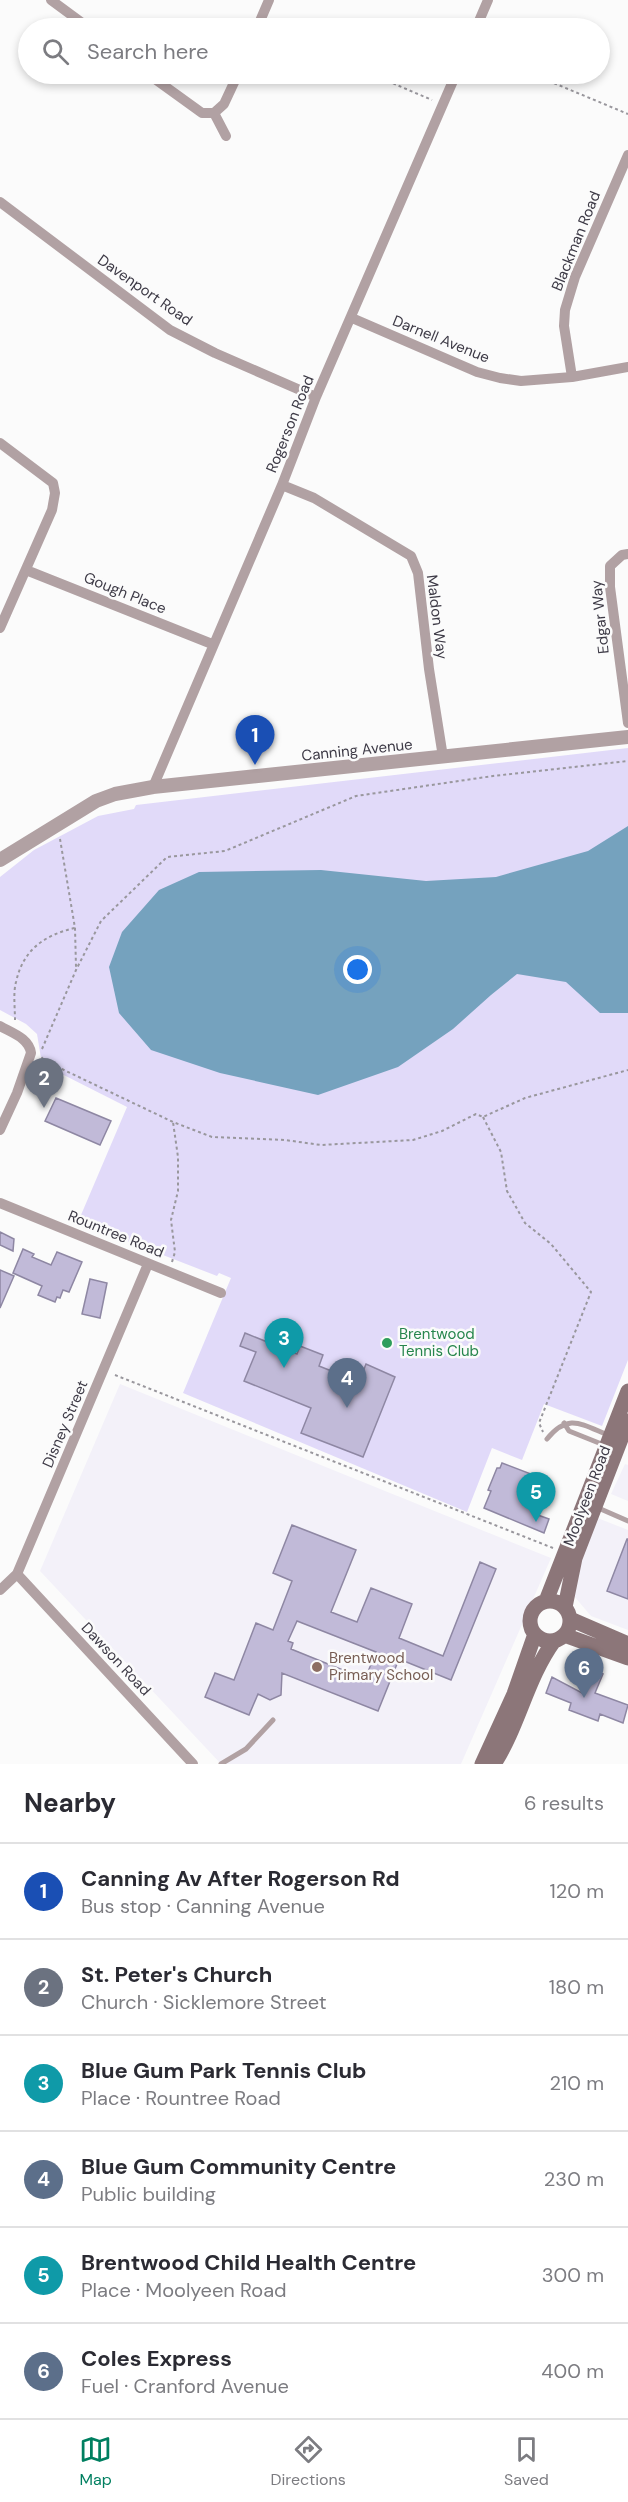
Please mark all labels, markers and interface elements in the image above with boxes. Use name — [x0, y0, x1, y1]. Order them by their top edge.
search box — [18, 18, 610, 84]
icon: search — [39, 35, 72, 68]
text: Search here — [87, 37, 208, 66]
street label: Blackman Road — [547, 188, 605, 294]
street label: Davenport Road — [94, 250, 196, 330]
street label: Darnell Avenue — [390, 310, 492, 368]
street label: Rogerson Road — [261, 372, 319, 476]
street label: Gough Place — [81, 567, 169, 619]
street label: Maldon Way — [422, 574, 452, 661]
street label: Edgar Way — [586, 578, 614, 655]
pin: 1 — [236, 716, 274, 765]
street label: Canning Avenue — [300, 734, 414, 766]
your location — [343, 955, 372, 984]
pin: 2 — [24, 1058, 63, 1108]
street label: Rountree Road — [65, 1206, 167, 1262]
pin: 3 — [264, 1318, 304, 1368]
place label: Brentwood Tennis Club — [399, 1324, 479, 1361]
marker: Brentwood Tennis Club — [380, 1336, 394, 1350]
pin: 4 — [328, 1358, 366, 1408]
street label: Disney Street — [38, 1377, 92, 1471]
street label: Moolyeen Road — [559, 1443, 615, 1549]
pin: 5 — [516, 1472, 556, 1522]
street label: Dawson Road — [77, 1618, 155, 1700]
place label: Brentwood Primary School — [329, 1648, 433, 1685]
pin: 6 — [564, 1648, 604, 1698]
marker: Brentwood Primary School — [310, 1660, 324, 1674]
text: Nearby — [24, 1786, 116, 1820]
text: 6 results — [524, 1790, 604, 1816]
text: Canning Av After Rogerson Rd — [81, 1864, 400, 1893]
text: 1 — [40, 1878, 47, 1904]
text: 120 m — [550, 1878, 604, 1904]
text: Bus stop · Canning Avenue — [81, 1893, 325, 1919]
text: St. Peter's Church — [81, 1960, 272, 1989]
text: 2 — [38, 1974, 49, 2000]
text: 180 m — [549, 1974, 604, 2000]
text: Church · Sicklemore Street — [81, 1989, 327, 2015]
text: Blue Gum Park Tennis Club — [81, 2056, 367, 2085]
text: 3 — [37, 2070, 50, 2096]
text: 210 m — [549, 2070, 604, 2096]
text: Place · Rountree Road — [81, 2085, 281, 2111]
text: Blue Gum Community Centre — [81, 2152, 396, 2181]
text: 4 — [37, 2166, 50, 2192]
text: 230 m — [544, 2166, 604, 2192]
text: Public building — [81, 2181, 216, 2207]
text: Brentwood Child Health Centre — [81, 2248, 416, 2277]
text: 5 — [37, 2262, 50, 2288]
text: 300 m — [542, 2262, 604, 2288]
text: Place · Moolyeen Road — [81, 2277, 287, 2303]
text: Coles Express — [81, 2344, 232, 2373]
text: 6 — [37, 2358, 50, 2384]
text: 400 m — [541, 2358, 604, 2384]
text: Fuel · Cranford Avenue — [81, 2373, 289, 2399]
tab: Map — [79, 2433, 112, 2490]
tab: Directions — [270, 2433, 346, 2490]
tab: Saved — [504, 2433, 549, 2490]

